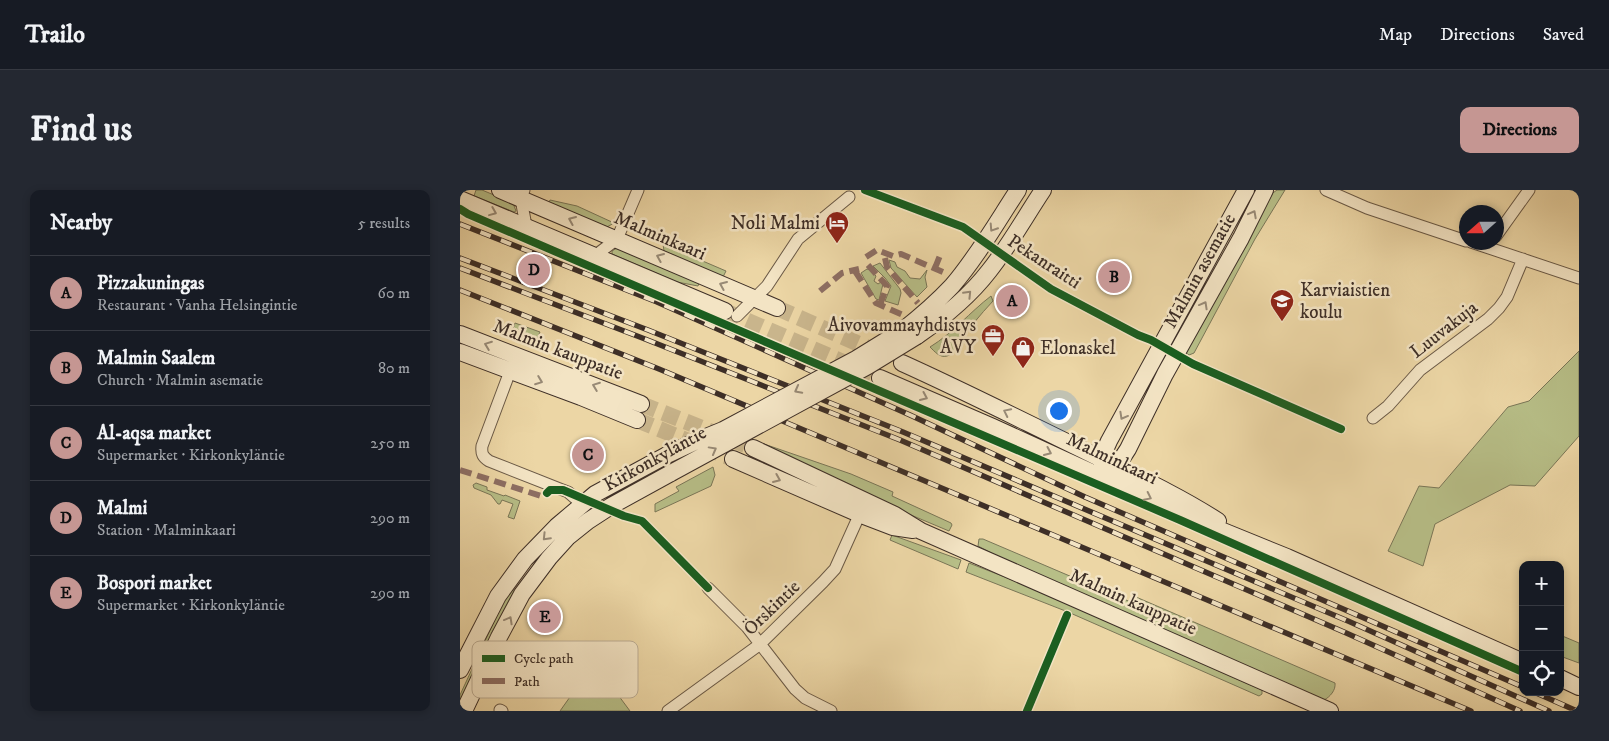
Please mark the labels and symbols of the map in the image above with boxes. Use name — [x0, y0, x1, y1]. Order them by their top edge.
north arrow — [1459, 205, 1504, 250]
one-way arrow — [488, 206, 497, 217]
street label: Malminkaari — [611, 206, 710, 266]
street label: Malmin asematie — [1159, 209, 1241, 332]
hotel icon: Noli Malmi — [824, 210, 850, 244]
one-way arrow — [1247, 210, 1257, 219]
place label: Noli Malmi — [731, 212, 820, 235]
one-way arrow — [569, 216, 577, 226]
one-way arrow — [990, 222, 999, 232]
street label: Pekanraitti — [1003, 230, 1085, 294]
pin: D — [518, 251, 550, 289]
one-way arrow — [656, 253, 665, 264]
pin: B — [1098, 258, 1130, 296]
place label: Karviaistien koulu — [1300, 279, 1390, 324]
one-way arrow — [719, 281, 728, 292]
pin: A — [996, 282, 1028, 320]
school or university icon: Karviaistien koulu — [1269, 288, 1295, 322]
one-way arrow — [962, 291, 971, 300]
street label: Luuvakuja — [1406, 296, 1482, 364]
one-way arrow — [1198, 301, 1208, 310]
place label: Aivovammayhdistys AVY — [828, 314, 977, 359]
street label: Malmin kauppatie — [490, 315, 626, 385]
office icon: Aivovammayhdistys AVY — [980, 323, 1006, 357]
shop icon: Elonaskel — [1010, 335, 1036, 369]
place label: Elonaskel — [1040, 337, 1116, 360]
one-way arrow — [484, 341, 493, 351]
one-way arrow — [534, 375, 542, 385]
one-way arrow — [592, 382, 601, 392]
one-way arrow — [794, 384, 803, 394]
one-way arrow — [919, 391, 928, 401]
your location — [1046, 398, 1072, 424]
one-way arrow — [1003, 409, 1012, 419]
one-way arrow — [1120, 410, 1130, 419]
street label: Kirkonkyläntie — [599, 421, 711, 497]
street label: Malminkaari — [1063, 428, 1161, 490]
pin: C — [572, 436, 604, 474]
one-way arrow — [1043, 445, 1052, 456]
one-way arrow — [708, 446, 717, 456]
one-way arrow — [772, 472, 781, 483]
one-way arrow — [1142, 491, 1151, 501]
one-way arrow — [543, 531, 552, 540]
street label: Malmin kauppatie — [1066, 564, 1200, 640]
street label: Örskintie — [738, 575, 805, 641]
pin: E — [529, 598, 561, 636]
one-way arrow — [502, 616, 512, 625]
legend — [472, 641, 638, 698]
text: Cycle path — [514, 650, 574, 668]
text: Path — [514, 673, 541, 691]

